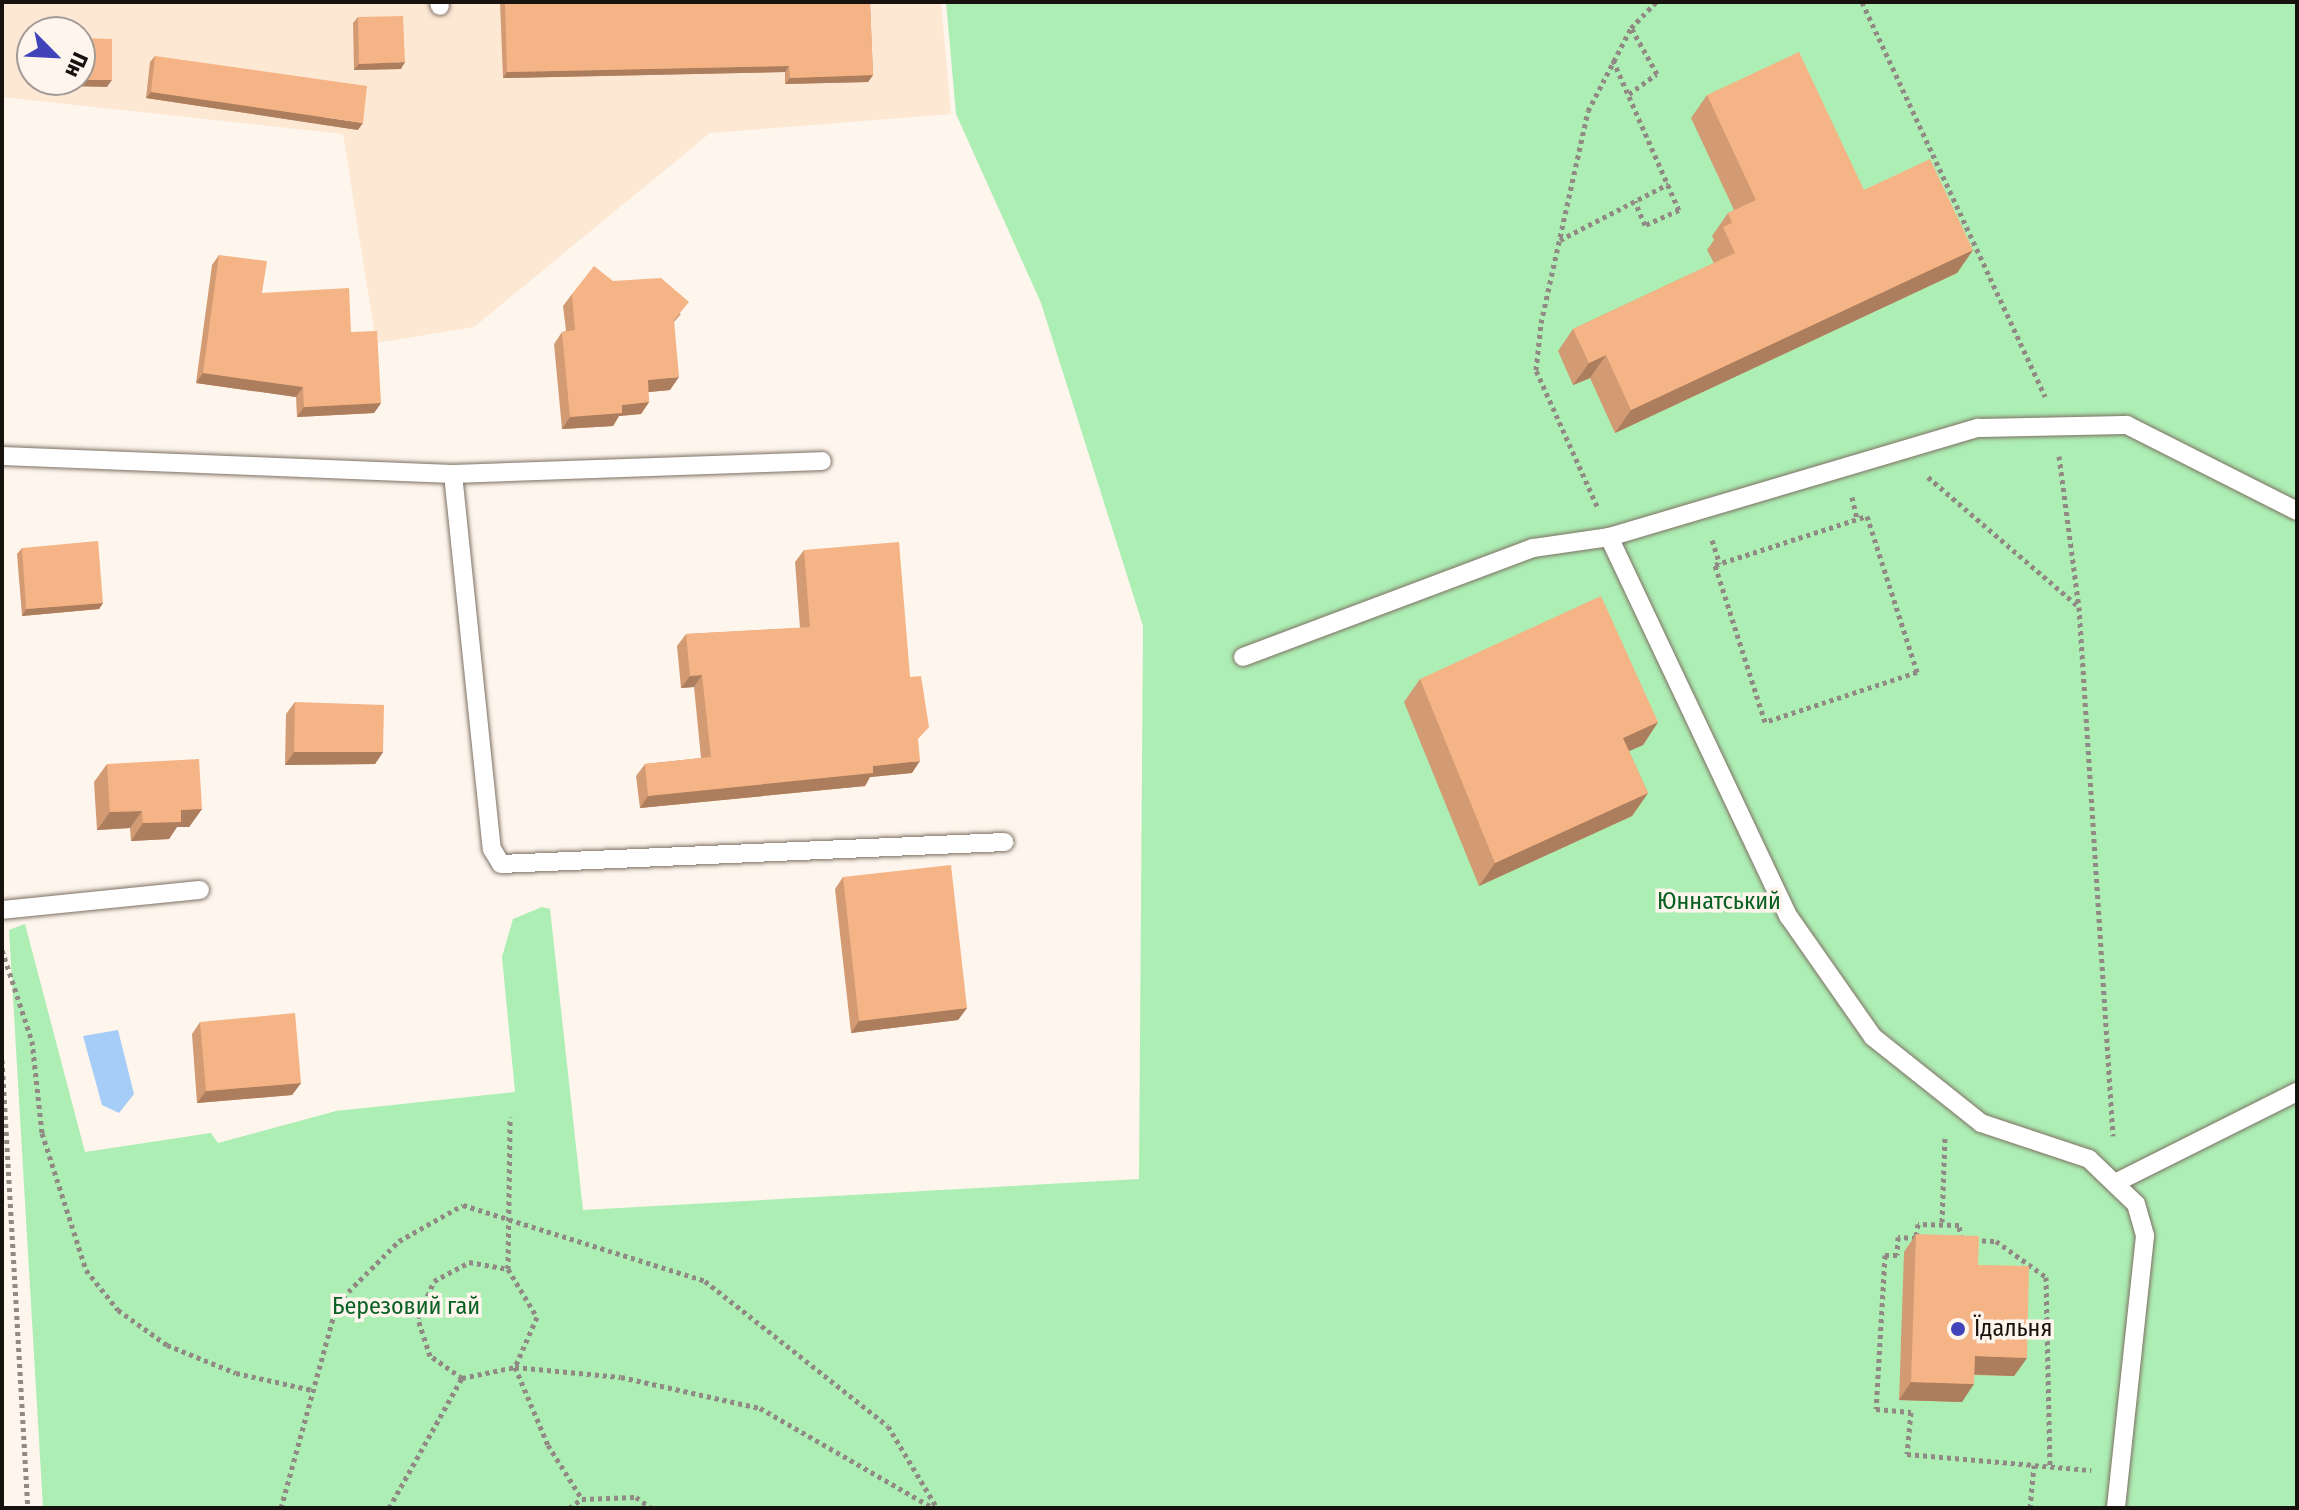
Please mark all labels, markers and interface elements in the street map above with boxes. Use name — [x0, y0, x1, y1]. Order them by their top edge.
north arrow — [16, 16, 96, 96]
text: Пн — [59, 48, 94, 82]
park label: Юннатський — [1657, 888, 1781, 916]
park label: Березовий гай — [332, 1293, 480, 1321]
place label: Їдальня — [1974, 1315, 2052, 1343]
marker: Їдальня — [1949, 1320, 1967, 1338]

